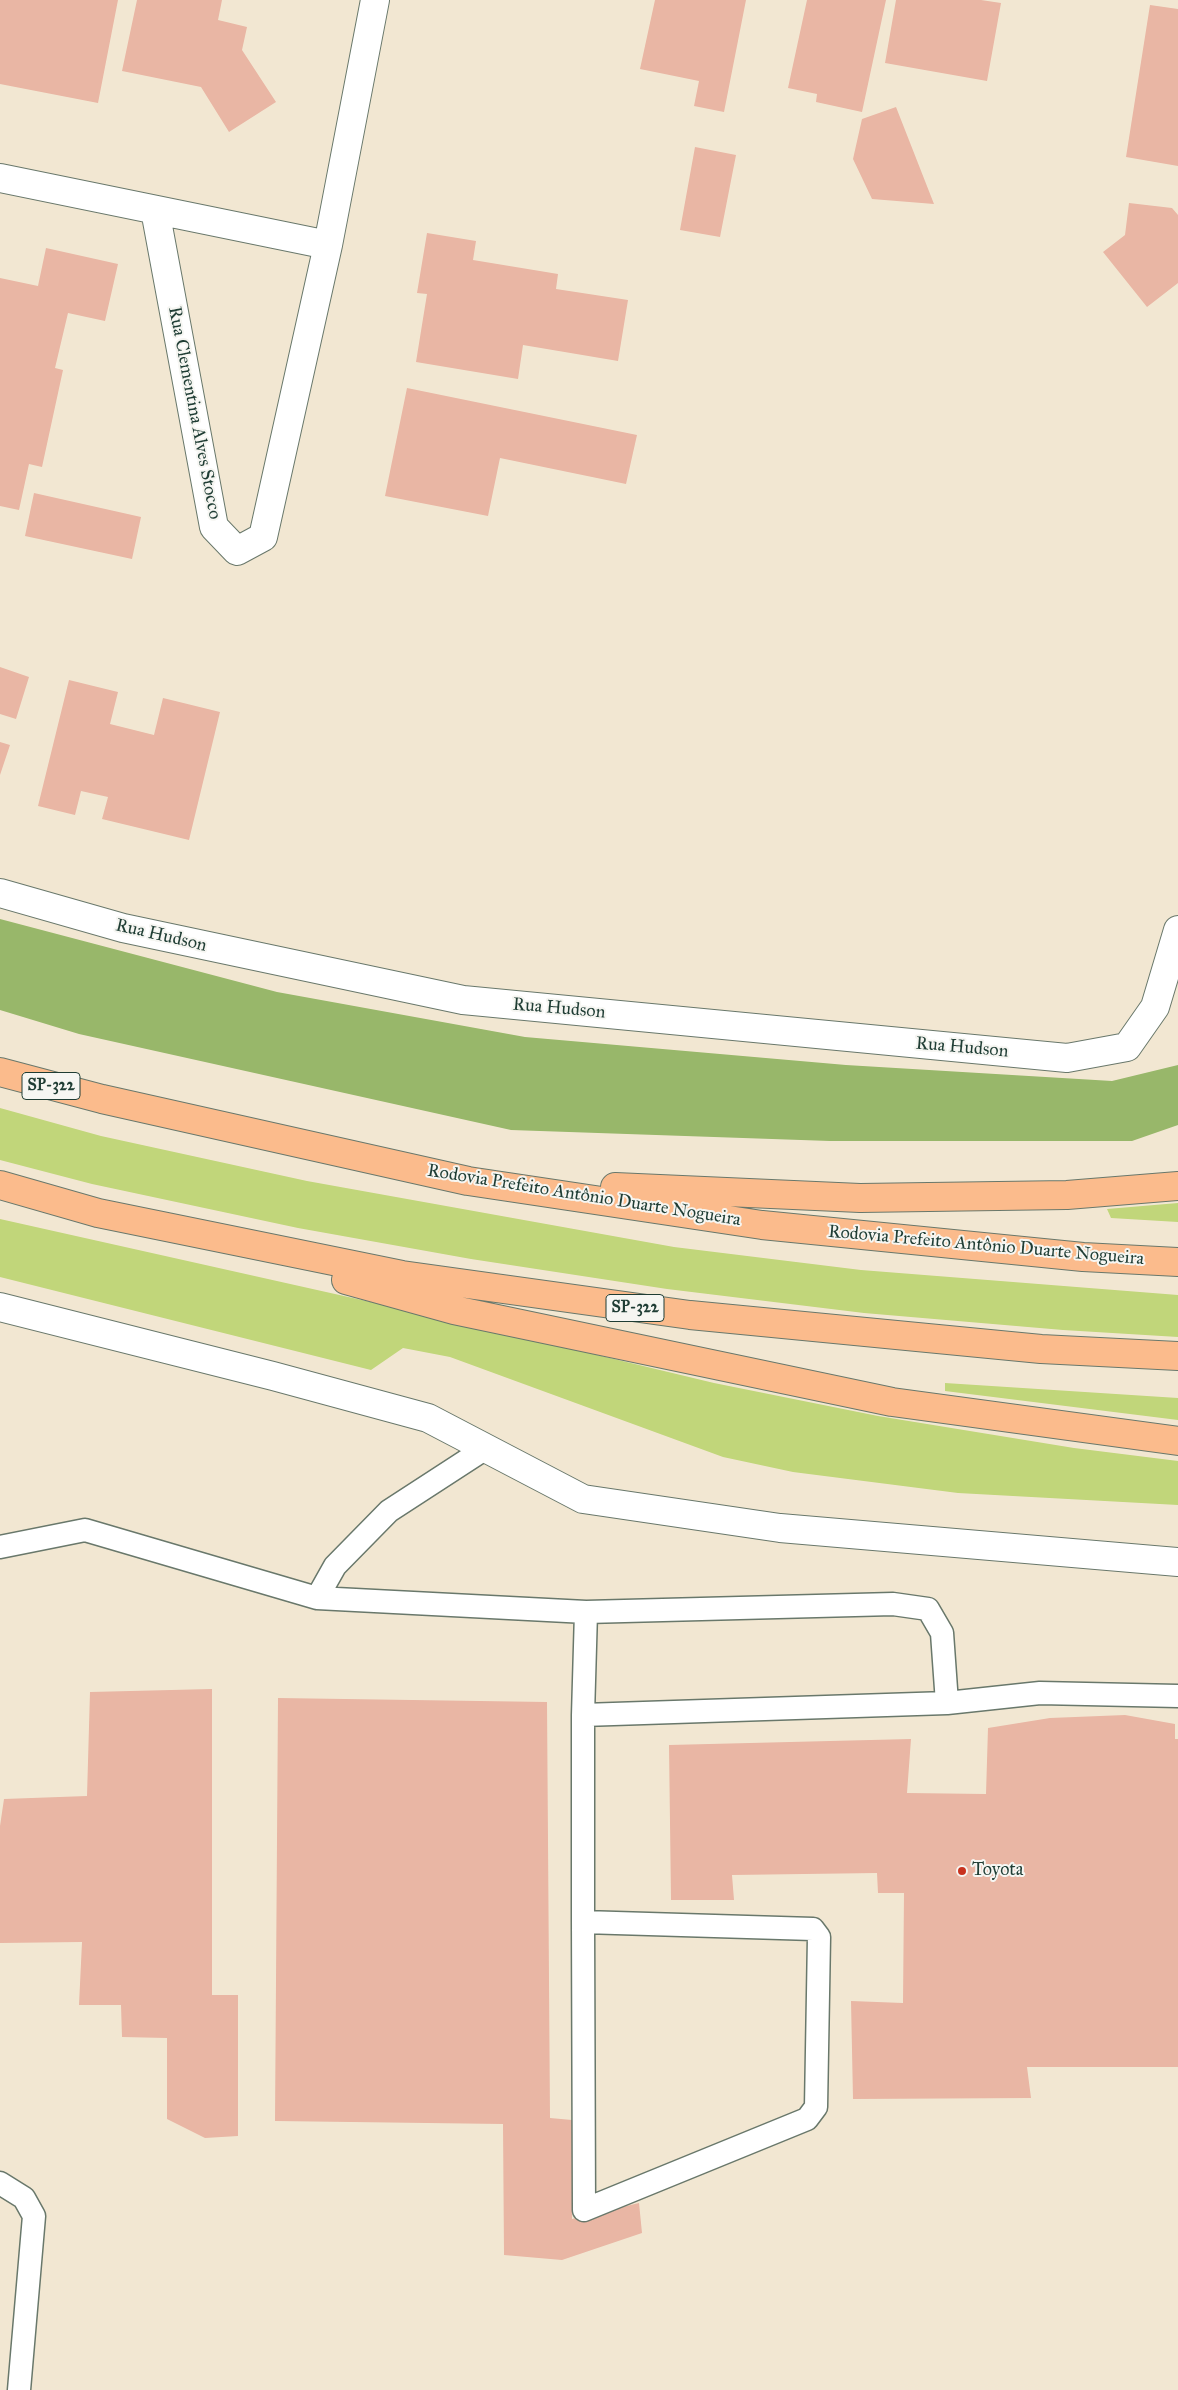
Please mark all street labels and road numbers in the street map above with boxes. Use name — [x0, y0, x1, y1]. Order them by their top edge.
street label: Rua Clementina Alves Stocco — [163, 305, 225, 521]
street label: Rua Hudson — [113, 915, 209, 957]
street label: Rua Hudson — [512, 994, 606, 1024]
street label: Rua Hudson — [915, 1033, 1009, 1063]
road number: SP-322 — [22, 1072, 80, 1100]
street label: Rodovia Prefeito Antônio Duarte Nogueira — [426, 1161, 742, 1231]
street label: Rodovia Prefeito Antônio Duarte Nogueira — [827, 1221, 1145, 1271]
road number: SP-322 — [606, 1295, 664, 1322]

